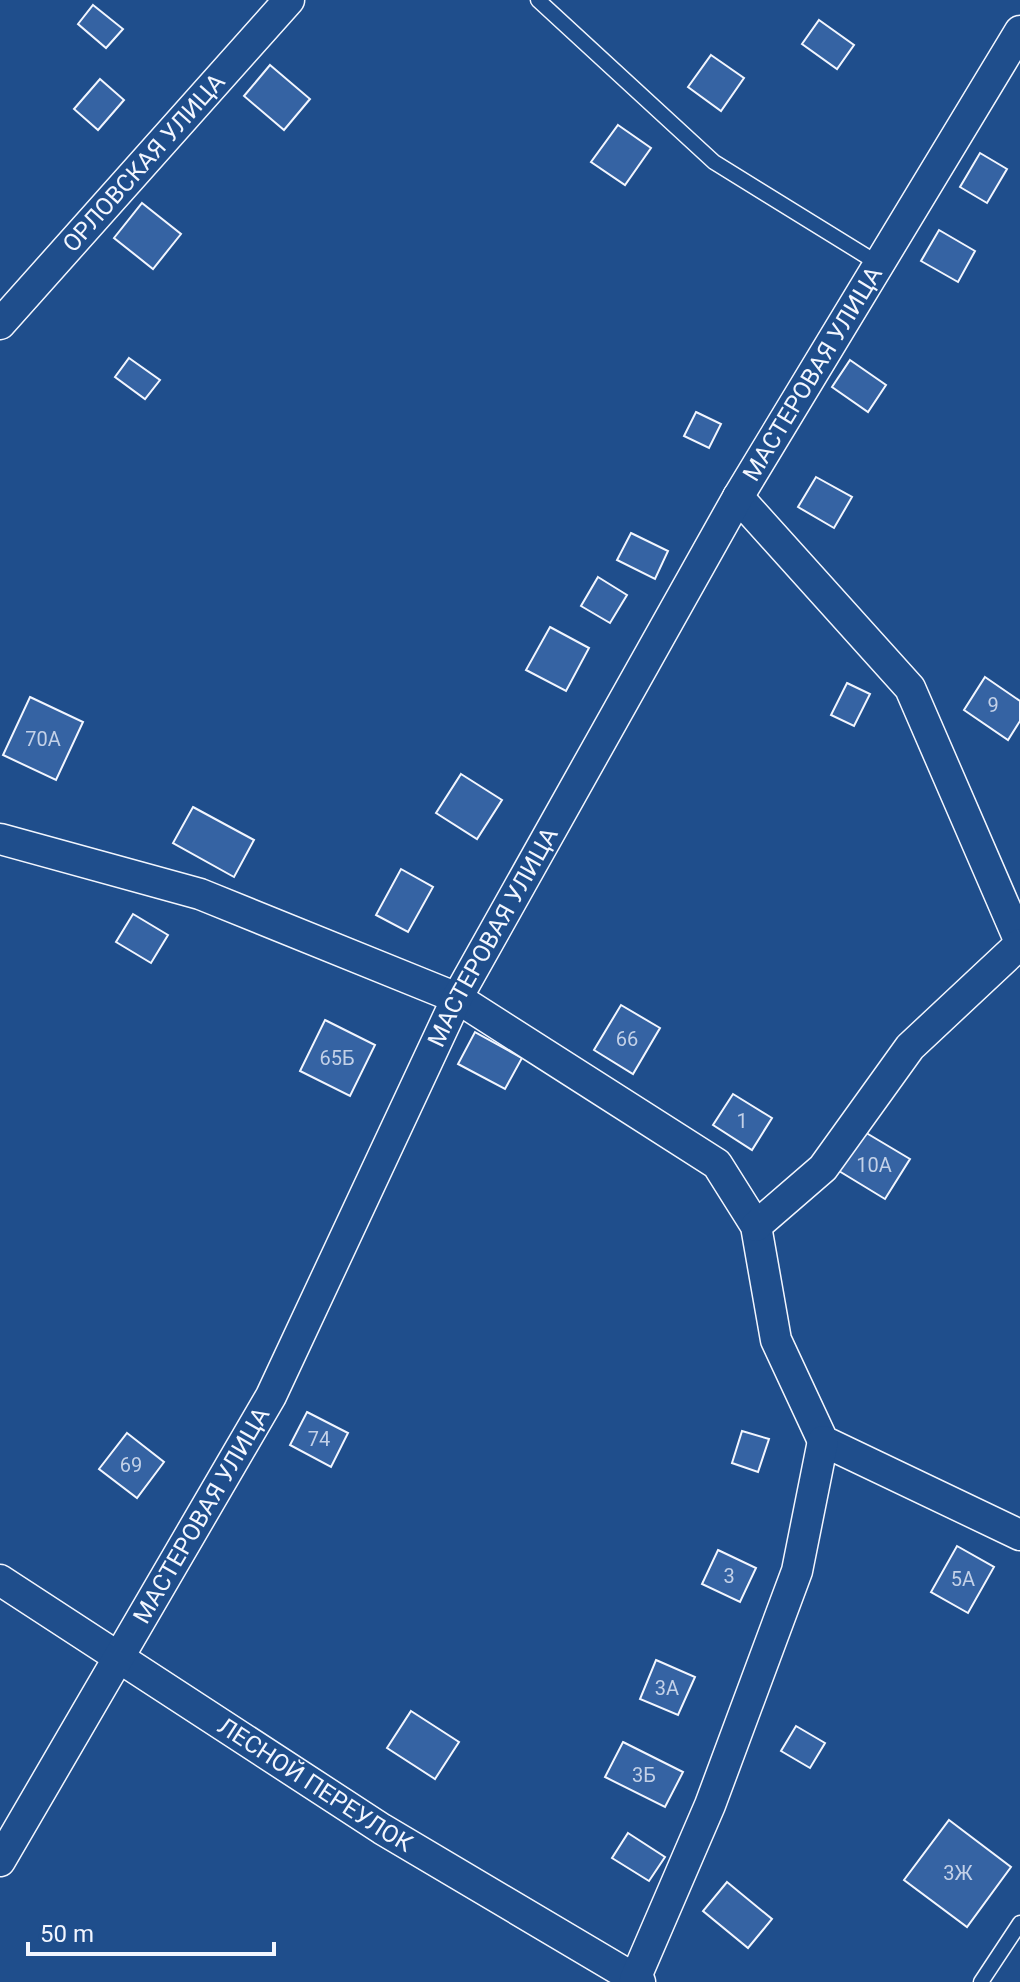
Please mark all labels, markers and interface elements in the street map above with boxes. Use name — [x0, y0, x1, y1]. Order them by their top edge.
street label: ОРЛОВСКАЯ УЛИЦА — [57, 68, 231, 258]
street label: МАСТЕРОВАЯ УЛИЦА — [737, 261, 888, 486]
house number: 9 — [987, 693, 999, 717]
house number: 70А — [25, 727, 61, 751]
street label: МАСТЕРОВАЯ УЛИЦА — [422, 822, 564, 1051]
house number: 66 — [616, 1027, 638, 1051]
house number: 65Б — [319, 1046, 355, 1070]
house number: 1 — [736, 1109, 748, 1133]
house number: 10А — [856, 1153, 892, 1177]
street label: МАСТЕРОВАЯ УЛИЦА — [128, 1402, 275, 1628]
house number: 74 — [308, 1427, 330, 1451]
house number: 69 — [120, 1453, 142, 1477]
house number: 3 — [723, 1564, 735, 1588]
house number: 5А — [951, 1567, 975, 1591]
house number: 3А — [655, 1676, 679, 1700]
street label: ЛЕСНОЙ ПЕРЕУЛОК — [213, 1712, 418, 1858]
house number: 3Б — [632, 1763, 656, 1787]
house number: 3Ж — [943, 1861, 974, 1885]
scale bar — [28, 1906, 274, 1956]
text: 50 m — [40, 1920, 94, 1948]

